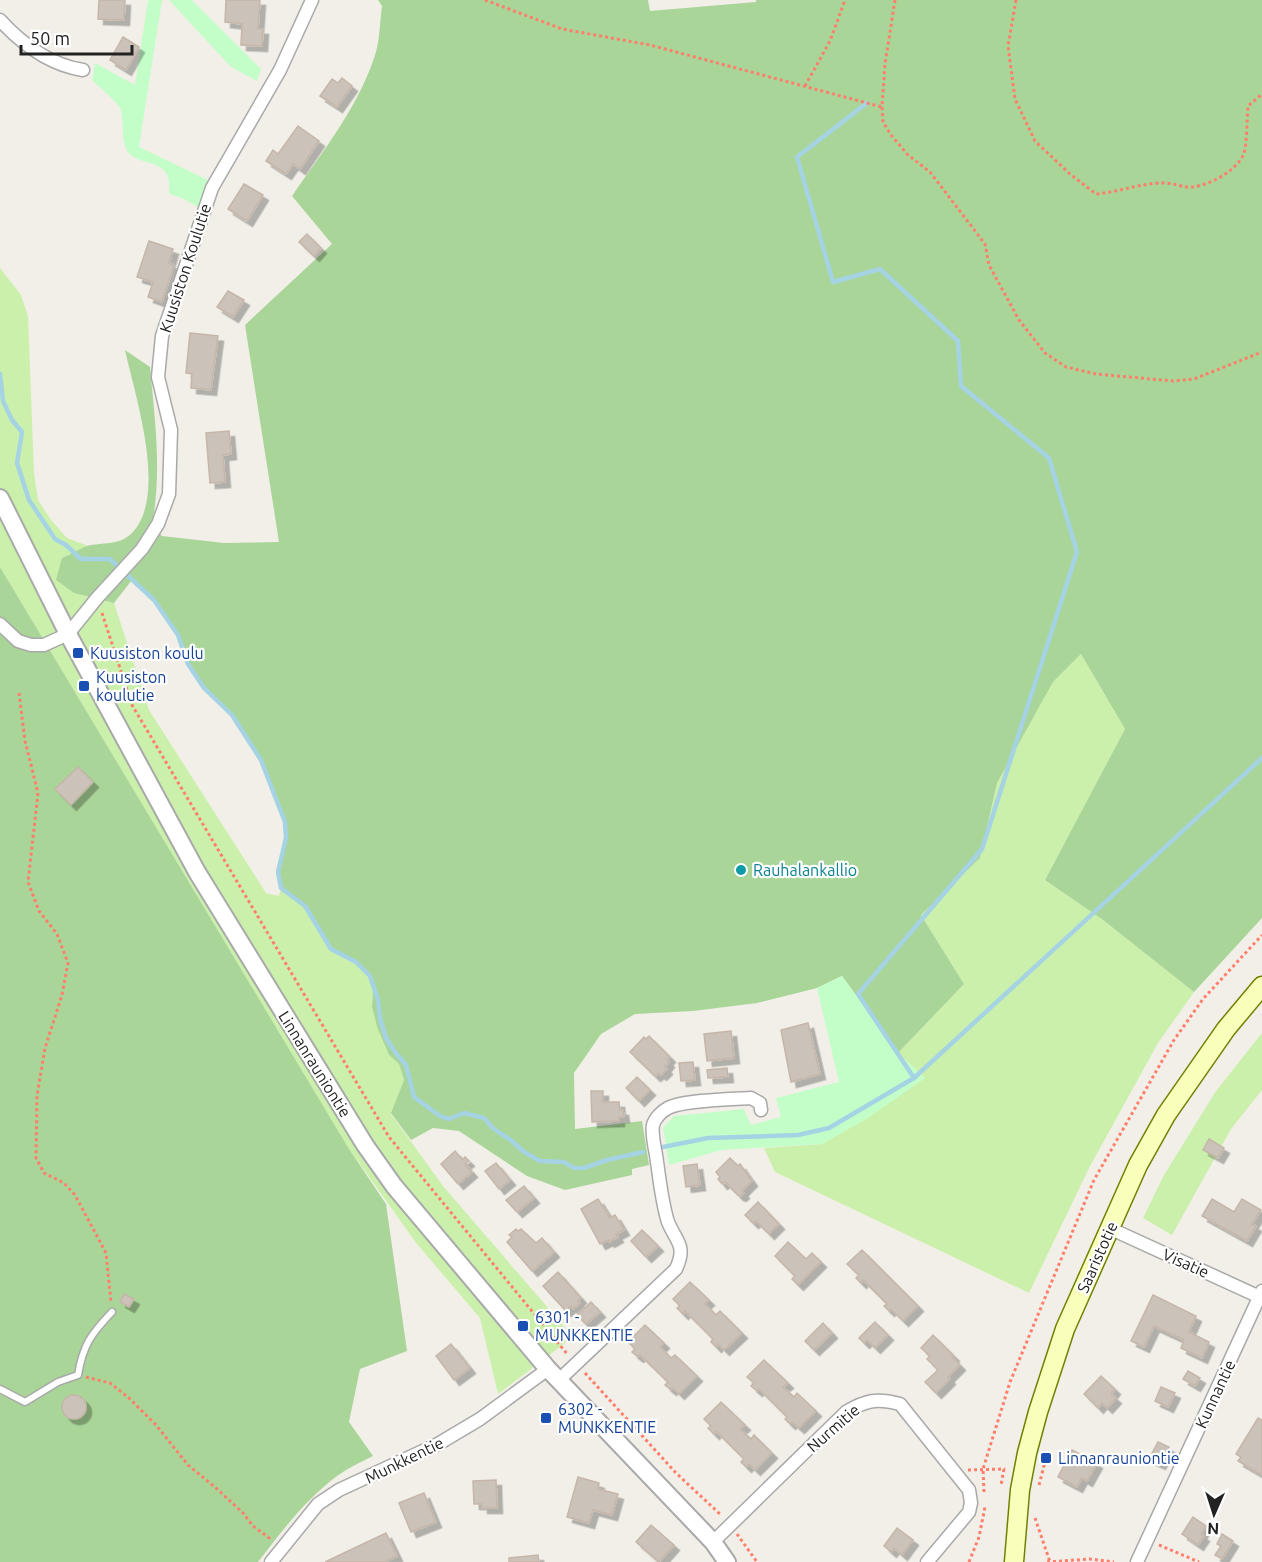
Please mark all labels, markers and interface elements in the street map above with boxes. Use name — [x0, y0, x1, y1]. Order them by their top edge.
scale bar — [21, 18, 132, 56]
text: 50 m — [30, 28, 70, 48]
street label: Kuusiston Koulutie — [156, 201, 214, 335]
place label: Kuusiston koulu — [90, 644, 204, 662]
marker: Kuusiston koulu — [71, 646, 85, 660]
place label: Kuusiston koulutie — [96, 668, 166, 704]
marker: Kuusiston koulutie — [77, 679, 91, 693]
place label: Rauhalankallio — [753, 861, 857, 879]
marker: Rauhalankallio — [734, 863, 748, 877]
street label: Linnanrauniontie — [275, 1008, 355, 1120]
street label: Saaristotie — [1073, 1218, 1121, 1296]
street label: Visatie — [1160, 1245, 1212, 1281]
place label: 6301 - MUNKKENTIE — [535, 1308, 633, 1344]
marker: 6301 - MUNKKENTIE — [516, 1319, 530, 1333]
street label: Kunnantie — [1191, 1357, 1239, 1431]
place label: 6302 - MUNKKENTIE — [558, 1400, 656, 1436]
street label: Nurmitie — [803, 1400, 863, 1456]
marker: 6302 - MUNKKENTIE — [539, 1411, 553, 1425]
street label: Munkkentie — [362, 1433, 446, 1487]
place label: Linnanrauniontie — [1058, 1449, 1180, 1467]
marker: Linnanrauniontie — [1039, 1451, 1053, 1465]
north arrow — [1184, 1484, 1244, 1544]
text: N — [1207, 1520, 1220, 1538]

